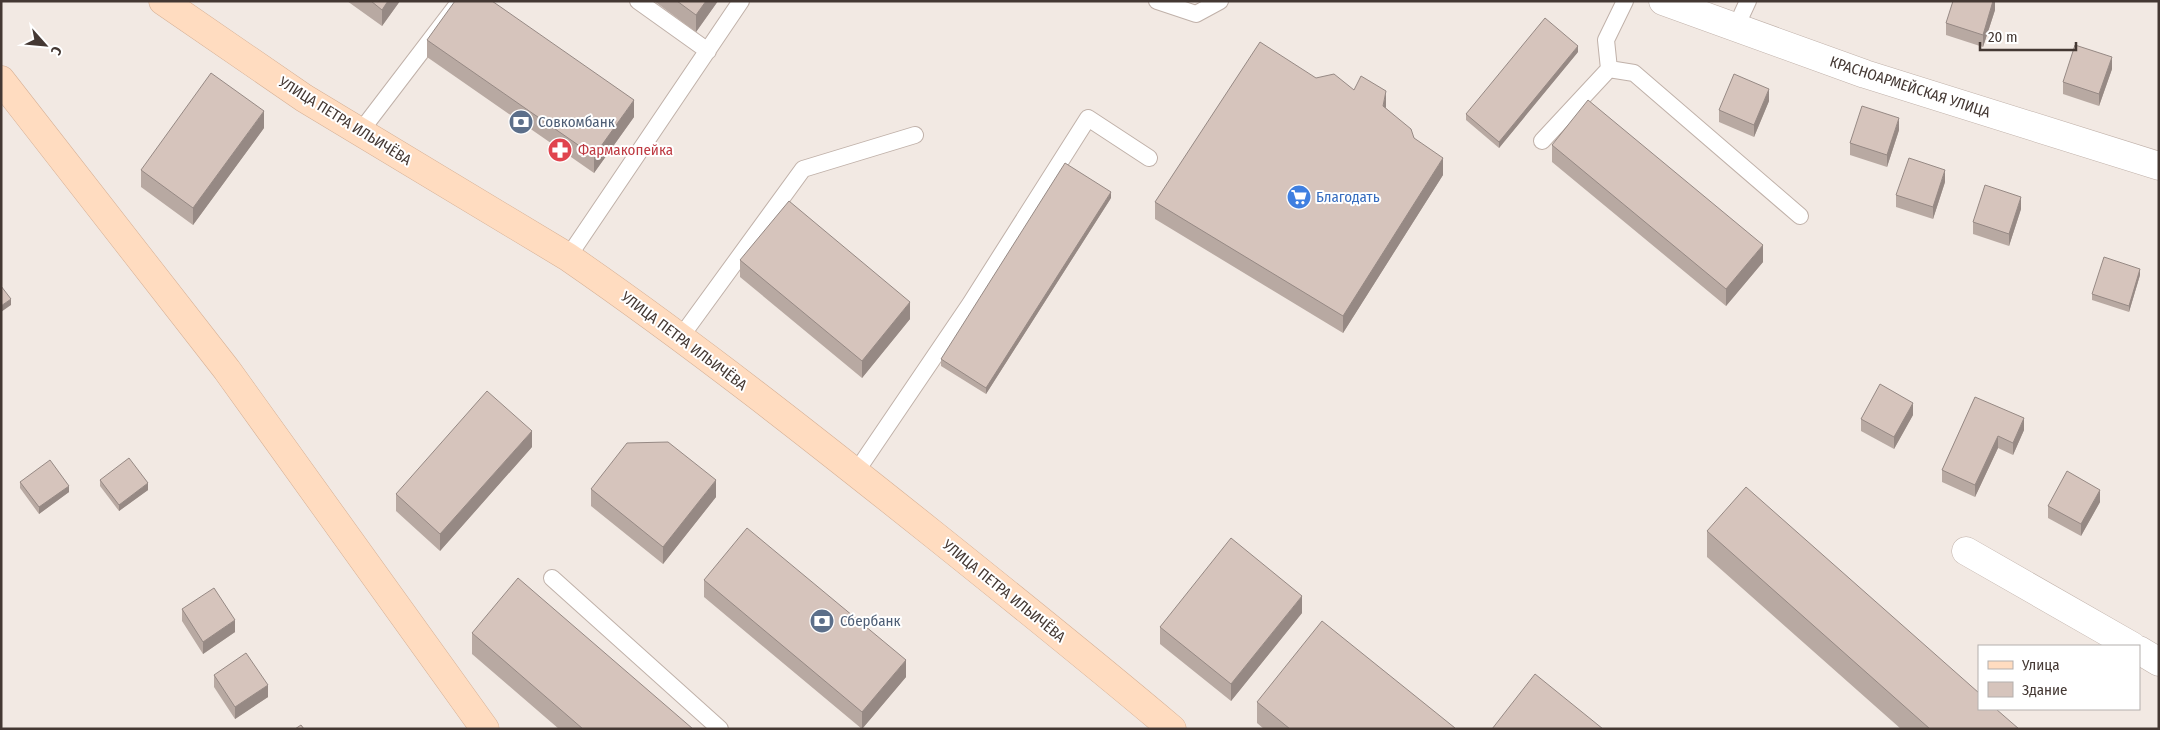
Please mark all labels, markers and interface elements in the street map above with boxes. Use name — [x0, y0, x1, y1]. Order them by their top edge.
north arrow — [20, 20, 70, 70]
scale bar — [1980, 20, 2076, 52]
text: 20 m — [1988, 28, 2018, 46]
text: С — [47, 44, 65, 58]
street label: КРАСНОАРМЕЙСКАЯ УЛИЦА — [1827, 53, 1993, 122]
street label: УЛИЦА ПЕТРА ИЛЬИЧЁВА — [275, 72, 415, 169]
bank icon: Совкомбанк — [508, 109, 534, 135]
place label: Совкомбанк — [538, 113, 615, 131]
pharmacy icon: Фармакопейка — [547, 137, 573, 163]
place label: Фармакопейка — [578, 141, 673, 159]
supermarket icon: Благодать — [1286, 184, 1312, 210]
place label: Благодать — [1316, 188, 1380, 206]
street label: УЛИЦА ПЕТРА ИЛЬИЧЁВА — [617, 287, 751, 394]
street label: УЛИЦА ПЕТРА ИЛЬИЧЁВА — [938, 535, 1069, 646]
bank icon: Сбербанк — [809, 608, 835, 634]
place label: Сбербанк — [840, 612, 901, 630]
legend — [1978, 645, 2140, 710]
text: Улица — [2021, 656, 2060, 674]
text: Здание — [2022, 681, 2068, 699]

